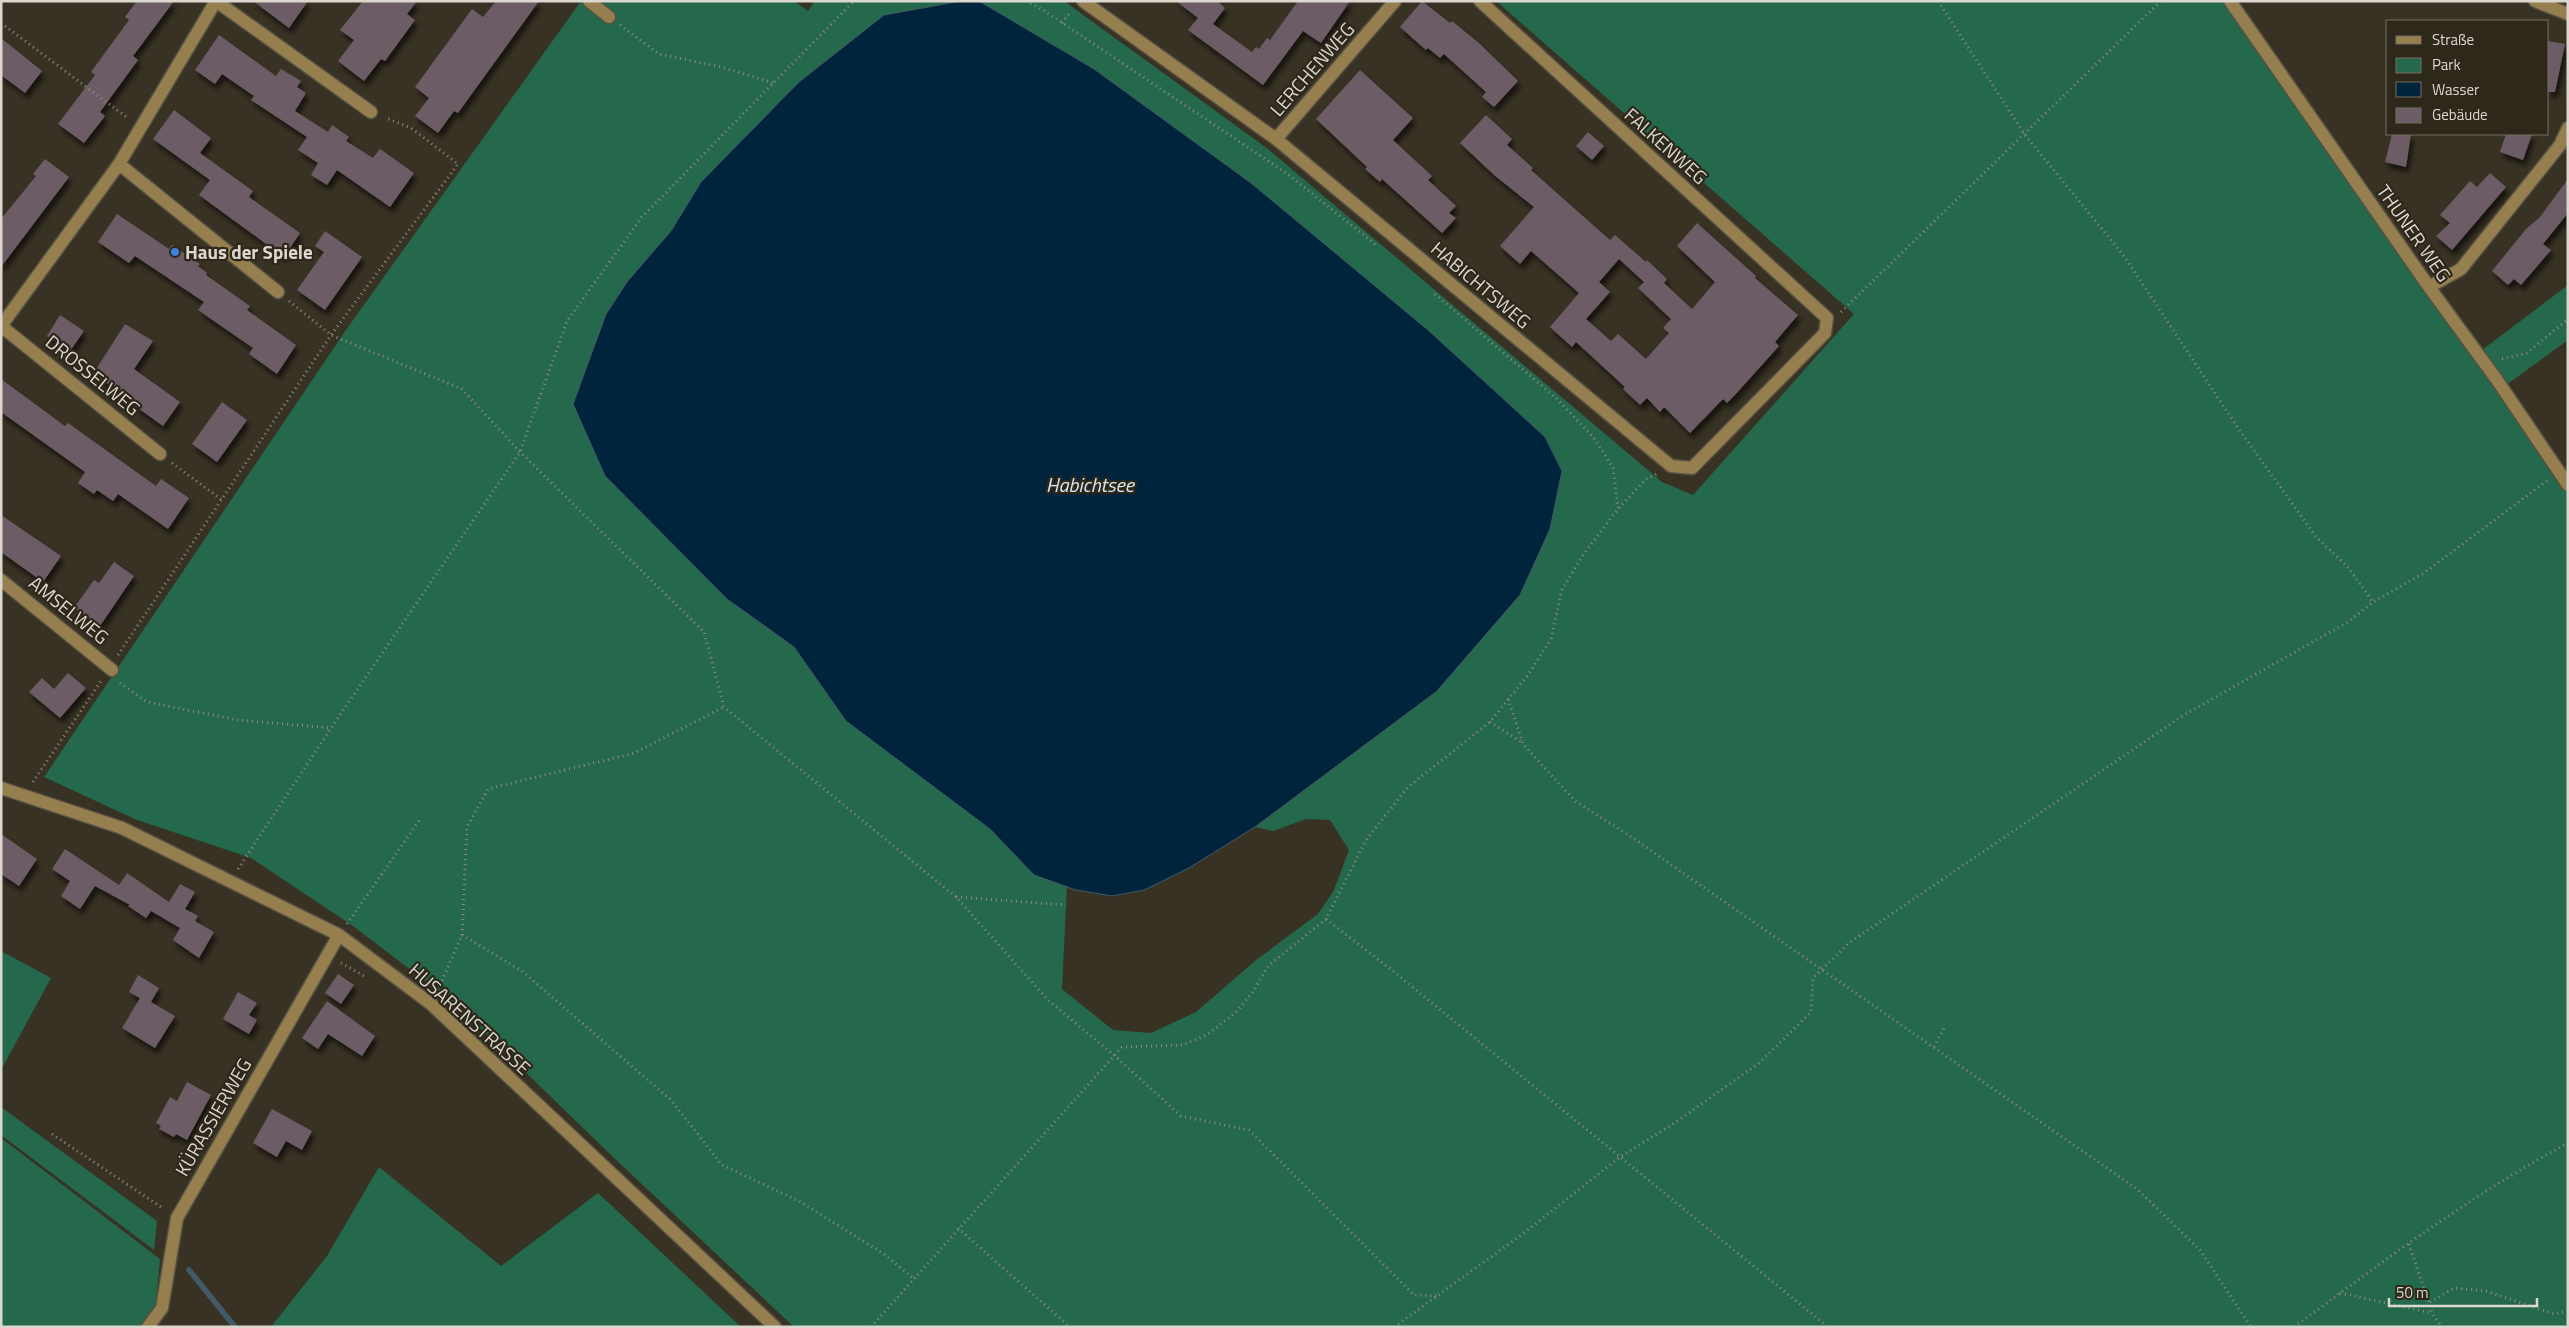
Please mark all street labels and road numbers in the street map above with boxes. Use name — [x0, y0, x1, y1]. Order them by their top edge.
street label: LERCHENWEG — [1262, 15, 1361, 122]
street label: FALKENWEG — [1618, 100, 1714, 191]
street label: THUNER WEG — [2370, 178, 2459, 287]
street label: HABICHTSWEG — [1425, 234, 1538, 335]
street label: DROSSELWEG — [40, 327, 147, 422]
street label: AMSELWEG — [23, 568, 115, 651]
street label: HUSARENSTRASSE — [403, 956, 538, 1082]
street label: KÜRASSIERWEG — [167, 1052, 258, 1181]

